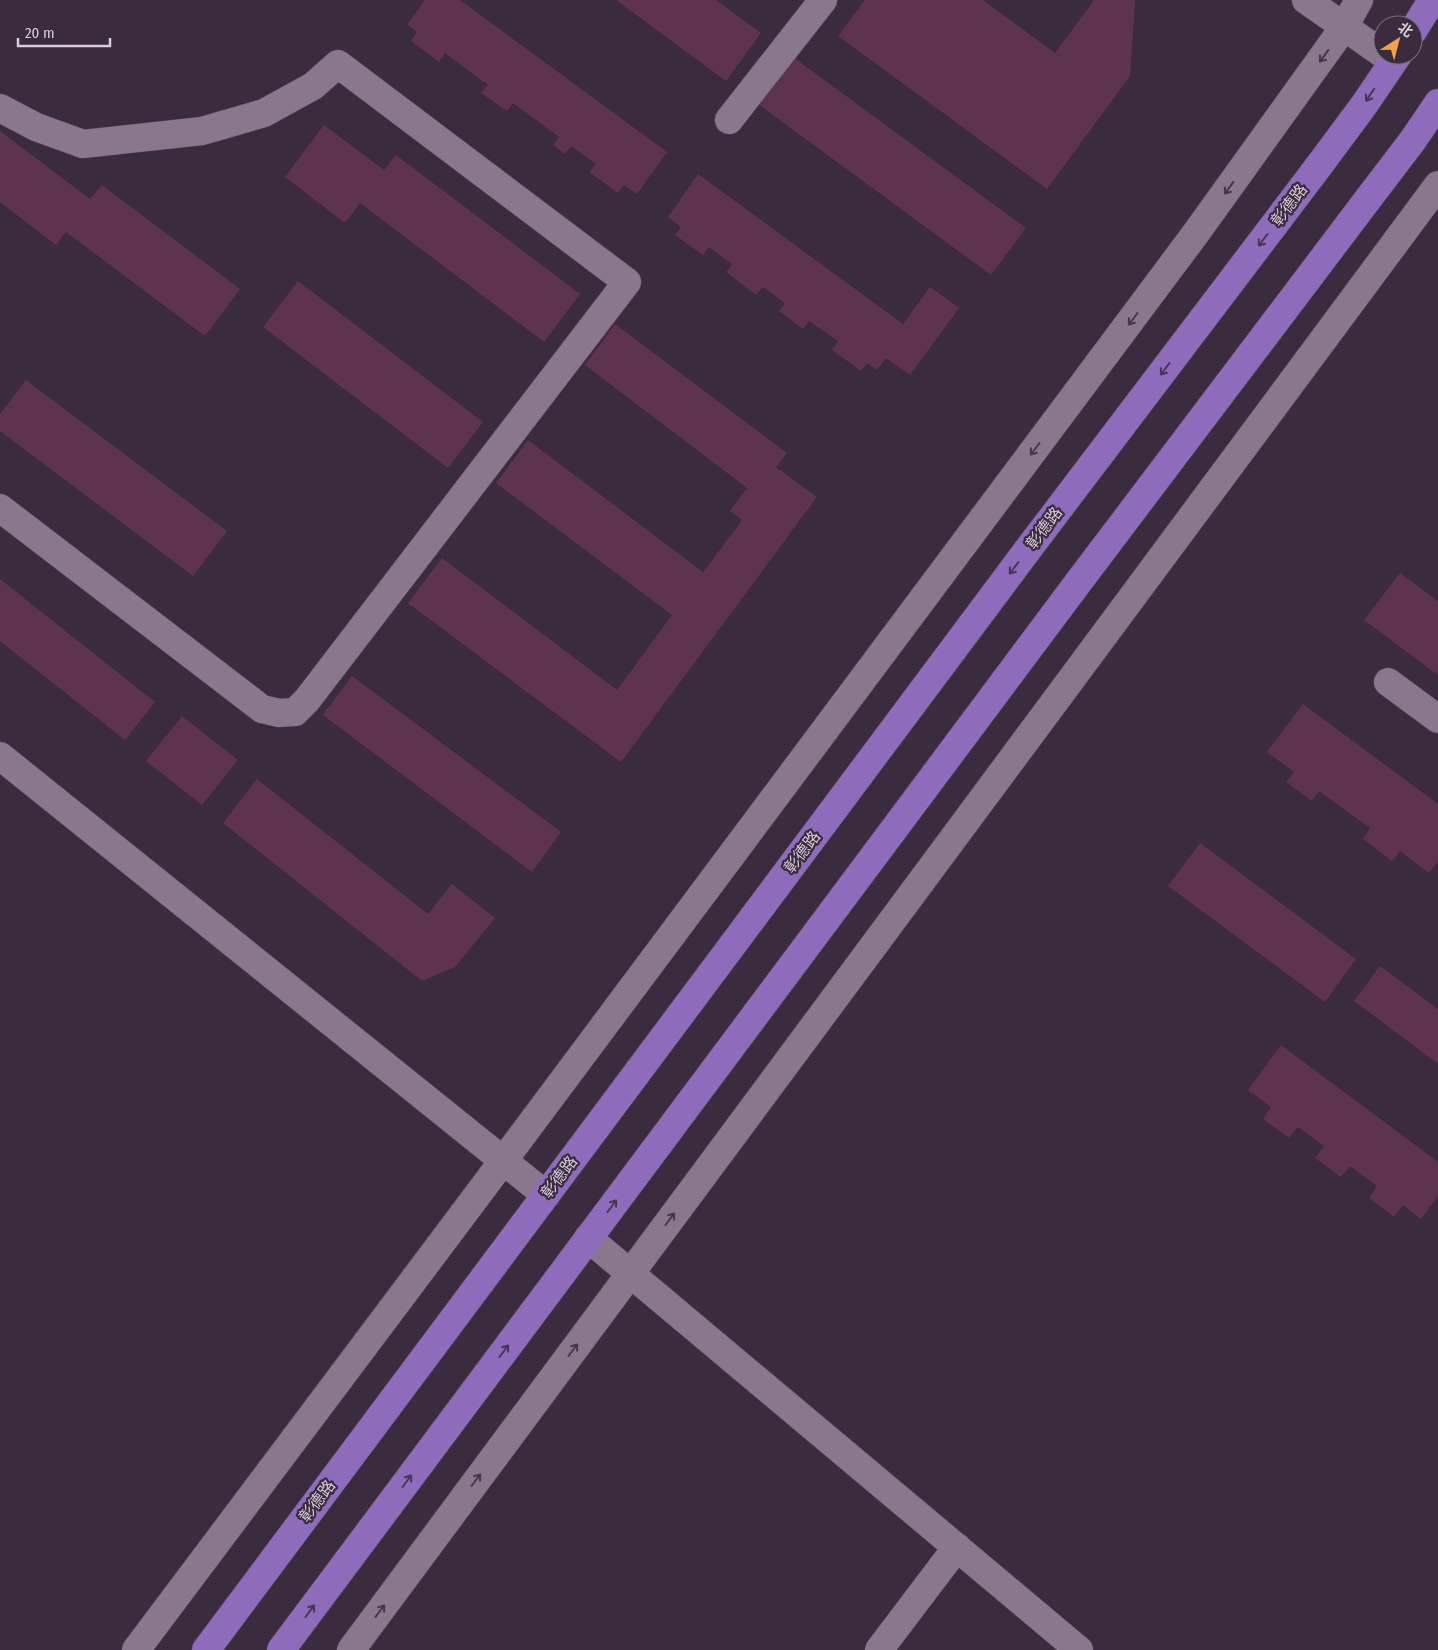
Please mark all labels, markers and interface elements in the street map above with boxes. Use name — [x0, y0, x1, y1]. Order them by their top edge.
scale bar — [18, 15, 110, 47]
north arrow — [1373, 15, 1423, 65]
text: 北 — [1395, 19, 1416, 41]
text: 20 m — [25, 24, 55, 42]
one-way arrow — [1318, 49, 1329, 62]
one-way arrow — [1365, 88, 1375, 102]
street label: 彰德路 — [1267, 180, 1311, 230]
one-way arrow — [1224, 181, 1234, 195]
one-way arrow — [1258, 233, 1268, 247]
one-way arrow — [1127, 312, 1138, 325]
one-way arrow — [1159, 362, 1170, 375]
one-way arrow — [1030, 442, 1041, 455]
street label: 彰德路 — [1022, 503, 1066, 553]
one-way arrow — [1008, 561, 1019, 574]
street label: 彰德路 — [780, 827, 824, 877]
street label: 彰德路 — [537, 1152, 581, 1202]
one-way arrow — [607, 1199, 617, 1213]
one-way arrow — [665, 1212, 675, 1226]
one-way arrow — [568, 1343, 578, 1357]
one-way arrow — [499, 1345, 510, 1358]
one-way arrow — [402, 1474, 412, 1488]
one-way arrow — [471, 1474, 482, 1487]
street label: 彰德路 — [295, 1476, 339, 1526]
one-way arrow — [305, 1604, 315, 1618]
one-way arrow — [375, 1604, 385, 1618]

